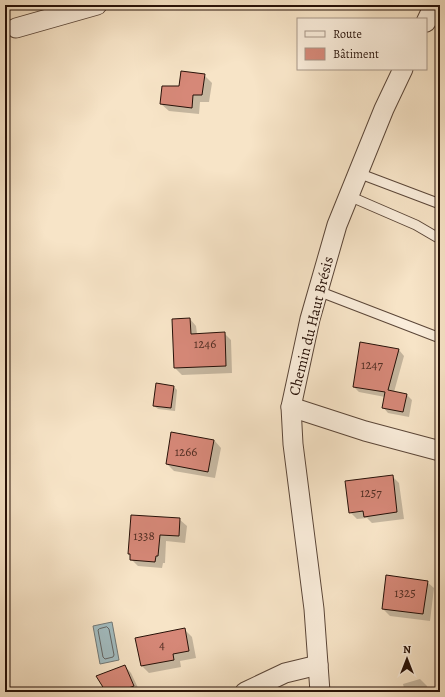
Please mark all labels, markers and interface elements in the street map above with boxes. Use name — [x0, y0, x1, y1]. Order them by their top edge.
legend — [297, 18, 427, 70]
text: Route — [333, 26, 362, 42]
text: Bâtiment — [333, 46, 379, 62]
street label: Chemin du Haut Brésis — [284, 254, 338, 398]
house number: 1246 — [194, 335, 216, 352]
house number: 1247 — [361, 356, 384, 373]
house number: 1266 — [175, 443, 197, 460]
house number: 1257 — [360, 484, 382, 501]
house number: 1338 — [133, 527, 155, 544]
house number: 1325 — [394, 584, 416, 601]
house number: 4 — [159, 636, 165, 653]
north arrow — [387, 639, 427, 679]
text: N — [403, 642, 411, 657]

